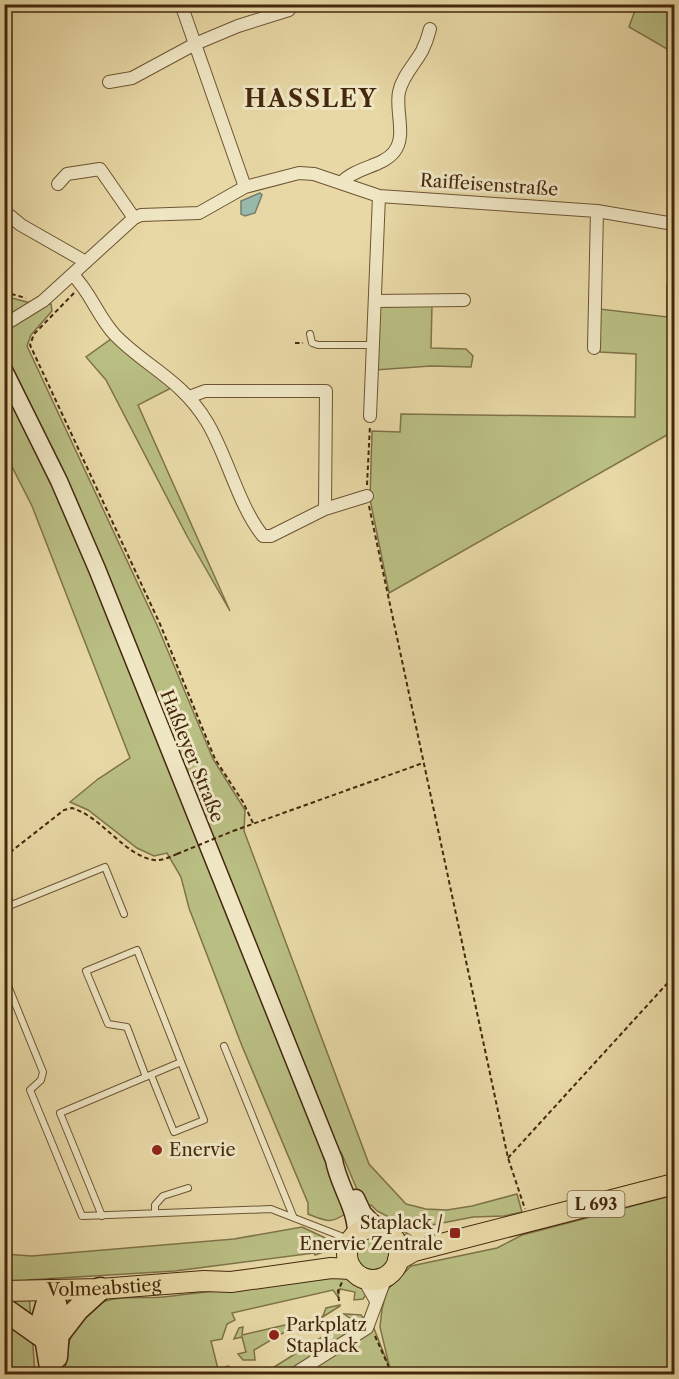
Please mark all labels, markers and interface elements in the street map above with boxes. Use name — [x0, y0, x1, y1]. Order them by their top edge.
district label: HASSLEY — [244, 84, 378, 113]
street label: Raiffeisenstraße — [419, 169, 559, 201]
street label: Haßleyer Straße — [155, 687, 229, 825]
place label: Enervie — [169, 1139, 236, 1161]
marker: Enervie — [150, 1143, 164, 1157]
road number: L 693 — [568, 1191, 624, 1217]
place label: Staplack / Enervie Zentrale — [299, 1212, 443, 1255]
marker: Staplack / Enervie Zentrale — [448, 1226, 462, 1240]
street label: Volmeabstieg — [46, 1273, 162, 1301]
place label: Parkplatz Staplack — [286, 1314, 367, 1357]
marker: Parkplatz Staplack — [267, 1328, 281, 1342]

